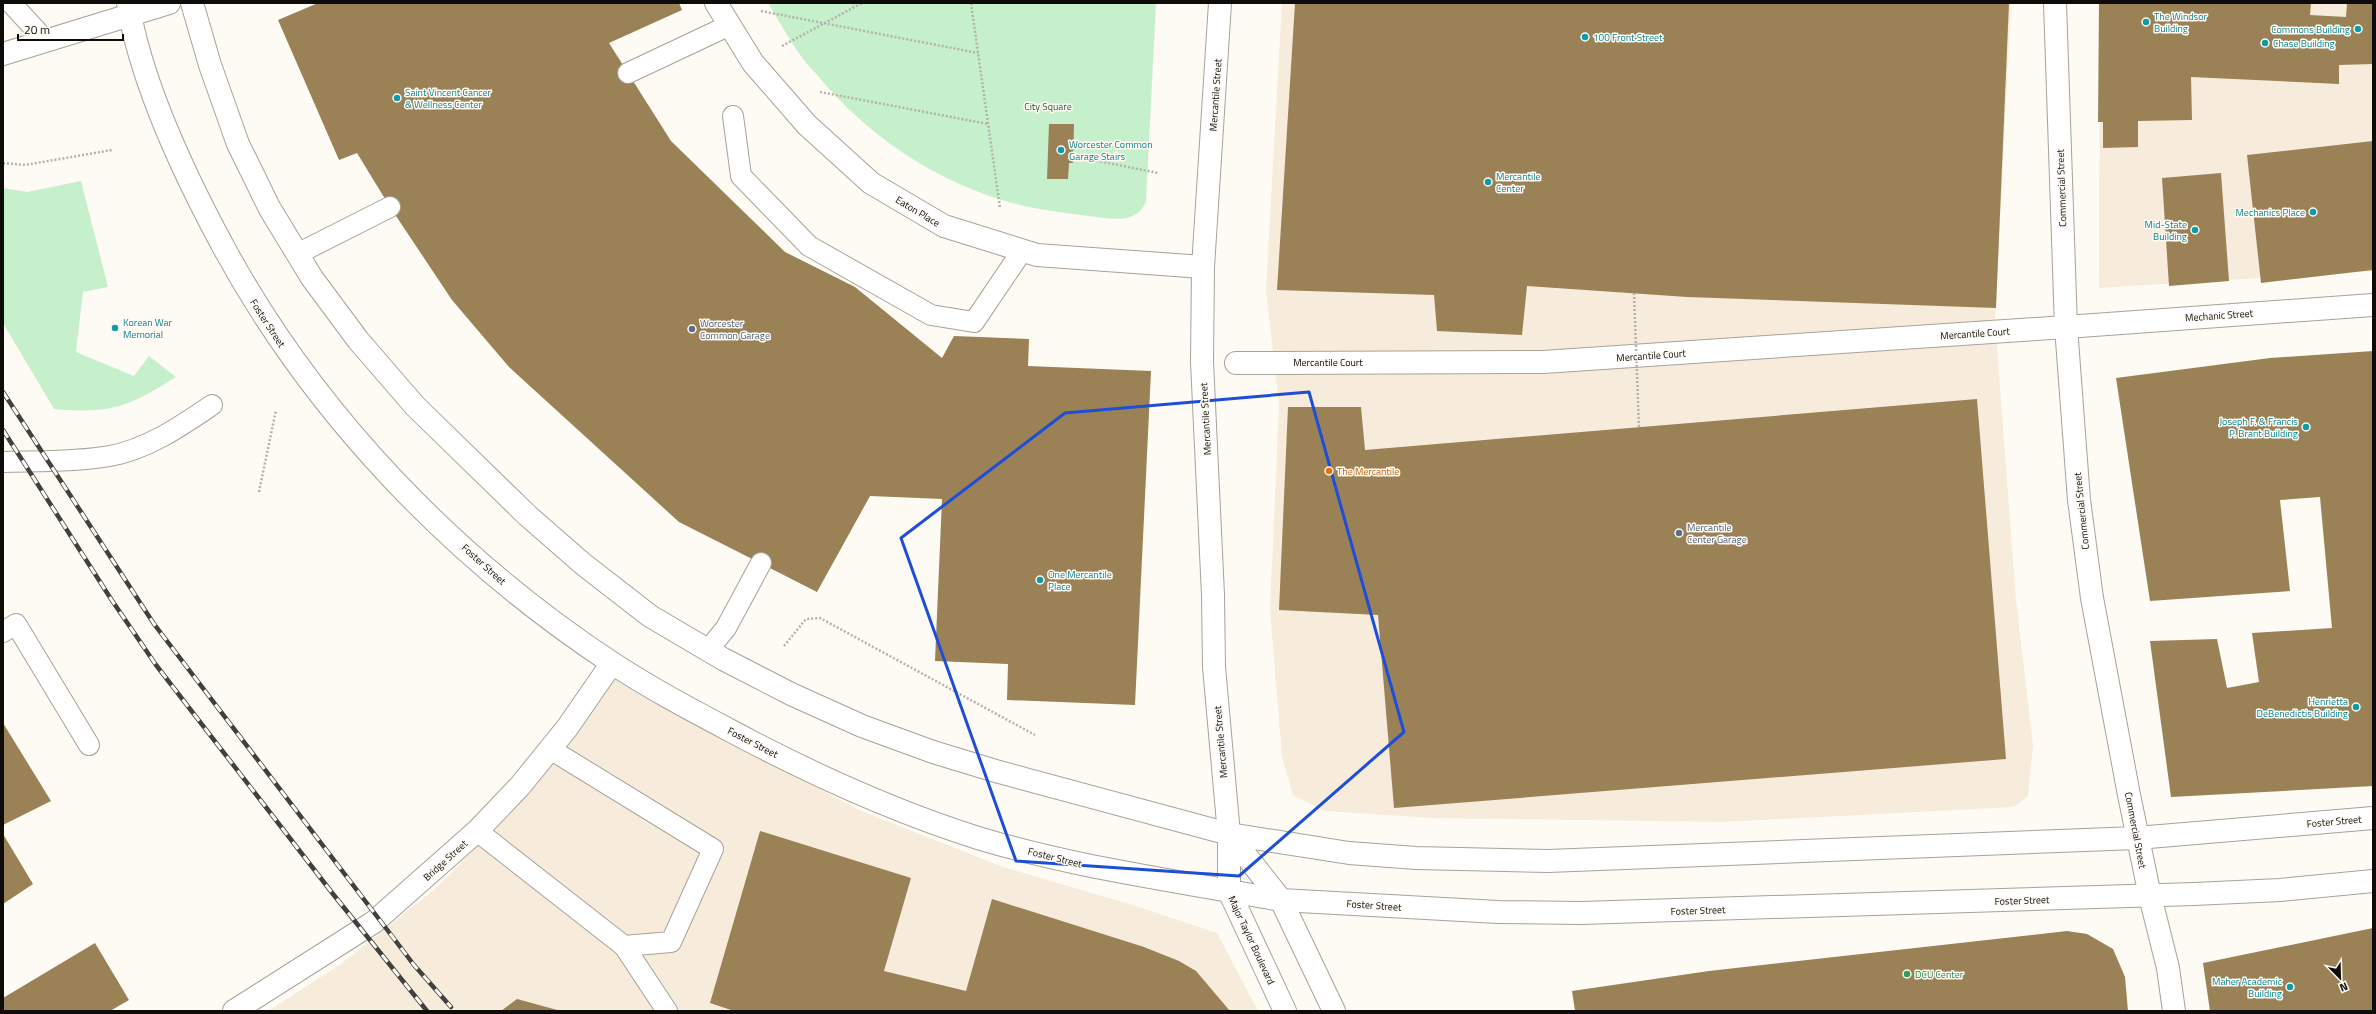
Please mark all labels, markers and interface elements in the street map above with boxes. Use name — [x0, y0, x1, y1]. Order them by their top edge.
place label: The Windsor Building — [2154, 9, 2208, 36]
scale bar — [18, 16, 123, 42]
marker: The Windsor Building — [2141, 17, 2151, 27]
text: 20 m — [24, 20, 50, 39]
place label: Commons Building — [2271, 22, 2350, 37]
marker: Commons Building — [2353, 24, 2363, 34]
place label: 100 Front Street — [1593, 30, 1663, 45]
marker: 100 Front Street — [1580, 32, 1590, 42]
place label: Chase Building — [2273, 36, 2335, 51]
marker: Chase Building — [2260, 38, 2270, 48]
street label: Mercantile Street — [1205, 58, 1226, 132]
place label: Saint Vincent Cancer & Wellness Center — [405, 85, 492, 112]
marker: Saint Vincent Cancer & Wellness Center — [392, 93, 402, 103]
park label: City Square — [1024, 99, 1072, 114]
place label: Worcester Common Garage Stairs — [1069, 137, 1153, 164]
marker: Worcester Common Garage Stairs — [1056, 145, 1066, 155]
street label: Commercial Street — [2053, 148, 2070, 227]
place label: Mercantile Center — [1496, 169, 1541, 196]
marker: Mercantile Center — [1483, 177, 1493, 187]
street label: Eaton Place — [893, 192, 943, 231]
place label: Mechanics Place — [2235, 205, 2305, 220]
marker: Mechanics Place — [2308, 207, 2318, 217]
place label: Mid-State Building — [2145, 217, 2187, 244]
marker: Mid-State Building — [2190, 225, 2200, 235]
street label: Foster Street — [246, 296, 289, 351]
street label: Mechanic Street — [2185, 306, 2254, 325]
place label: Korean War Memorial — [123, 315, 173, 342]
place label: Worcester Common Garage — [700, 316, 770, 343]
marker: Korean War Memorial — [110, 323, 120, 333]
marker: Worcester Common Garage — [687, 324, 697, 334]
street label: Mercantile Court — [1940, 324, 2011, 343]
street label: Mercantile Court — [1616, 346, 1687, 365]
street label: Mercantile Court — [1293, 355, 1363, 370]
street label: Mercantile Street — [1196, 382, 1215, 456]
place label: Joseph F. & Francis P. Brant Building — [2219, 414, 2298, 441]
marker: Joseph F. & Francis P. Brant Building — [2301, 422, 2311, 432]
place label: The Mercantile — [1337, 464, 1399, 479]
marker: The Mercantile — [1324, 466, 1334, 476]
street label: Commercial Street — [2070, 471, 2093, 550]
place label: Mercantile Center Garage — [1687, 520, 1747, 547]
marker: Mercantile Center Garage — [1674, 528, 1684, 538]
street label: Foster Street — [458, 540, 509, 589]
place label: One Mercantile Place — [1048, 567, 1112, 594]
marker: One Mercantile Place — [1035, 575, 1045, 585]
place label: Henrietta DeBenedictis Building — [2257, 694, 2348, 721]
marker: Henrietta DeBenedictis Building — [2351, 702, 2361, 712]
street label: Mercantile Street — [1210, 705, 1231, 779]
street label: Foster Street — [725, 723, 781, 762]
street label: Commercial Street — [2121, 791, 2150, 870]
street label: Foster Street — [2306, 812, 2363, 831]
street label: Bridge Street — [420, 836, 471, 884]
street label: Foster Street — [1026, 844, 1084, 872]
street label: Foster Street — [1994, 892, 2050, 909]
street label: Major Taylor Boulevard — [1224, 893, 1279, 987]
street label: Foster Street — [1346, 896, 1402, 915]
street label: Foster Street — [1670, 902, 1726, 919]
north arrow — [2320, 958, 2360, 998]
place label: DCU Center — [1915, 967, 1964, 982]
marker: DCU Center — [1902, 969, 1912, 979]
place label: Maher Academic Building — [2212, 974, 2282, 1001]
text: N — [2337, 978, 2351, 996]
marker: Maher Academic Building — [2285, 982, 2295, 992]

